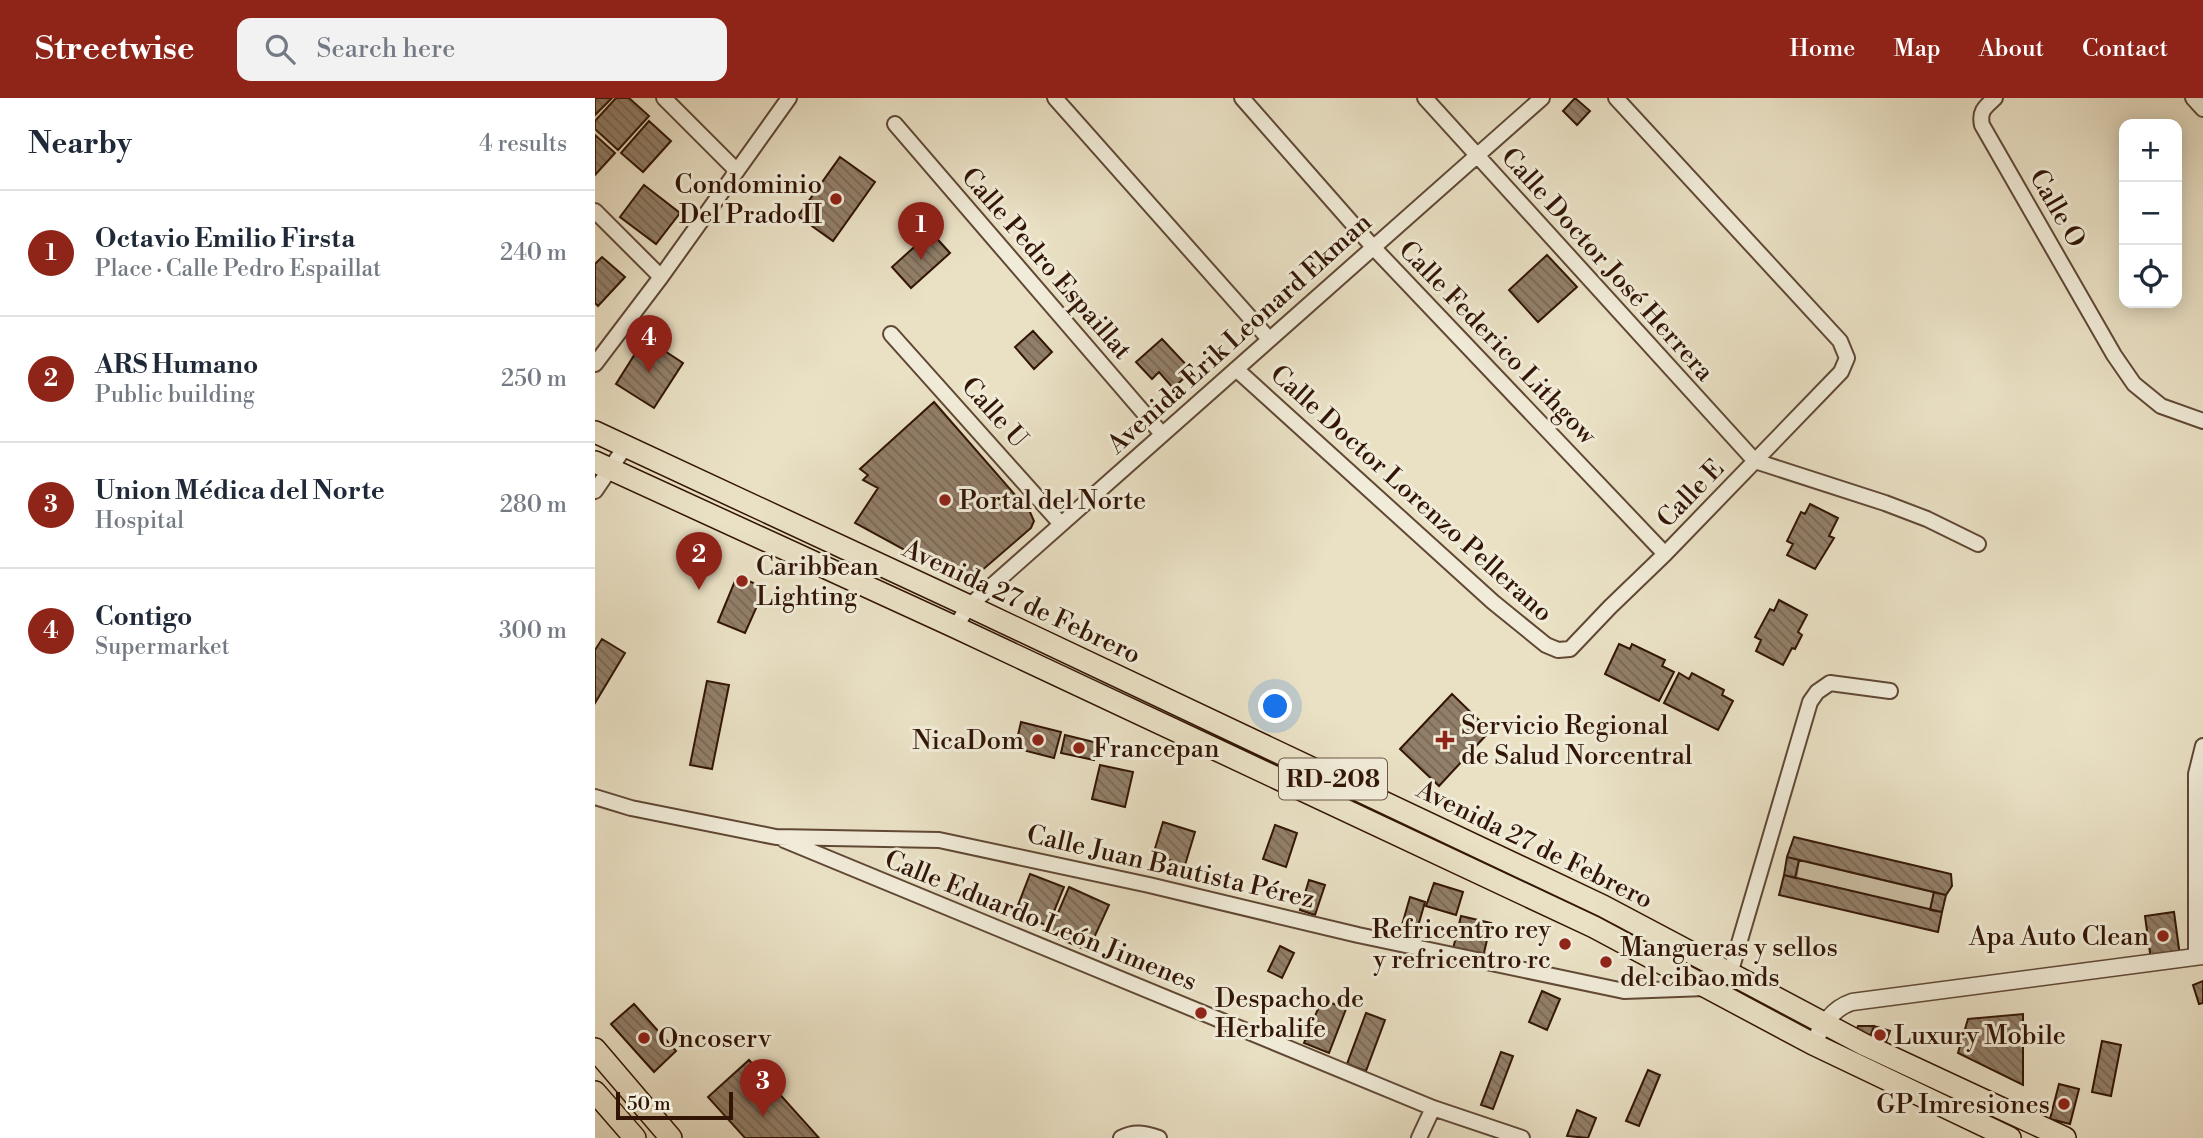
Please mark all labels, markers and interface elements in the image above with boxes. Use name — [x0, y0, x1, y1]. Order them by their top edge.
search box — [237, 18, 727, 81]
text: Streetwise — [35, 29, 195, 70]
icon: search — [261, 30, 299, 68]
text: Search here — [317, 33, 455, 65]
text: Home — [1790, 34, 1855, 64]
text: Map — [1893, 34, 1941, 64]
text: About — [1979, 34, 2044, 64]
text: Contact — [2082, 34, 2168, 64]
map controls — [2119, 119, 2182, 308]
button: + — [2119, 119, 2182, 182]
text: Nearby — [28, 125, 132, 163]
text: 4 results — [479, 130, 567, 158]
street label: Calle Doctor José Herrera — [1494, 141, 1721, 388]
street label: Calle Pedro Espaillat — [954, 161, 1138, 366]
street label: Calle O — [2022, 164, 2092, 253]
place label: Condominio Del Prado II — [675, 169, 822, 231]
button: − — [2119, 182, 2182, 245]
marker: Condominio Del Prado II — [828, 191, 844, 207]
pin: 1 — [898, 202, 944, 260]
street label: Avenida Erik Leonard Ekman — [1100, 207, 1378, 462]
text: Octavio Emilio Firsta — [95, 223, 355, 255]
street label: Calle Federico Lithgow — [1392, 234, 1604, 452]
text: 1 — [45, 239, 57, 267]
text: 240 m — [500, 239, 567, 267]
button: locate — [2119, 245, 2182, 308]
text: Place · Calle Pedro Espaillat — [95, 255, 381, 283]
pin: 4 — [626, 315, 672, 373]
text: ARS Humano — [95, 349, 258, 381]
street label: Calle Doctor Lorenzo Pellerano — [1264, 358, 1559, 629]
text: 2 — [44, 365, 58, 393]
text: 250 m — [501, 365, 567, 393]
street label: Calle U — [954, 371, 1034, 455]
text: Public building — [95, 381, 255, 409]
street label: Calle E — [1650, 453, 1731, 535]
text: Union Médica del Norte — [95, 475, 385, 507]
place label: Portal del Norte — [959, 485, 1146, 517]
text: 3 — [44, 491, 58, 519]
text: 280 m — [500, 491, 567, 519]
marker: Portal del Norte — [937, 492, 953, 508]
text: Hospital — [95, 507, 184, 535]
pin: 2 — [676, 532, 722, 590]
street label: Avenida 27 de Febrero — [897, 532, 1146, 671]
place label: Caribbean Lighting — [756, 551, 879, 613]
marker: Caribbean Lighting — [734, 573, 750, 589]
text: Contigo — [95, 601, 192, 633]
text: 4 — [43, 617, 59, 645]
text: 300 m — [499, 617, 567, 645]
text: Supermarket — [95, 633, 230, 661]
your location — [1258, 689, 1292, 723]
place label: Servicio Regional de Salud Norcentral — [1461, 710, 1693, 772]
place label: NicaDom — [912, 725, 1024, 757]
marker: Servicio Regional de Salud Norcentral — [1435, 730, 1455, 750]
marker: NicaDom — [1030, 732, 1046, 748]
place label: Francepan — [1093, 733, 1220, 765]
marker: Francepan — [1071, 740, 1087, 756]
road number: RD-208 — [1279, 758, 1387, 800]
street label: Avenida 27 de Febrero — [1410, 773, 1658, 916]
street label: Calle Juan Bautista Pérez — [1024, 818, 1318, 916]
street label: Calle Eduardo León Jimenes — [880, 844, 1201, 998]
place label: Refricentro rey y refricentro rc — [1372, 914, 1551, 976]
place label: Apa Auto Clean — [1968, 921, 2149, 953]
marker: Apa Auto Clean — [2155, 928, 2171, 944]
place label: Mangueras y sellos del cibao mds — [1620, 932, 1838, 994]
marker: Refricentro rey y refricentro rc — [1557, 936, 1573, 952]
marker: Mangueras y sellos del cibao mds — [1598, 954, 1614, 970]
place label: Despacho de Herbalife — [1215, 983, 1364, 1045]
marker: Despacho de Herbalife — [1193, 1005, 1209, 1021]
place label: Luxury Mobile — [1894, 1020, 2066, 1052]
place label: Oncoserv — [658, 1023, 772, 1055]
marker: Luxury Mobile — [1872, 1027, 1888, 1043]
marker: Oncoserv — [636, 1030, 652, 1046]
pin: 3 — [740, 1059, 786, 1117]
scale bar — [616, 1089, 733, 1121]
place label: GP Imresiones — [1876, 1089, 2050, 1121]
text: 50 m — [627, 1092, 671, 1116]
marker: GP Imresiones — [2056, 1096, 2072, 1112]

